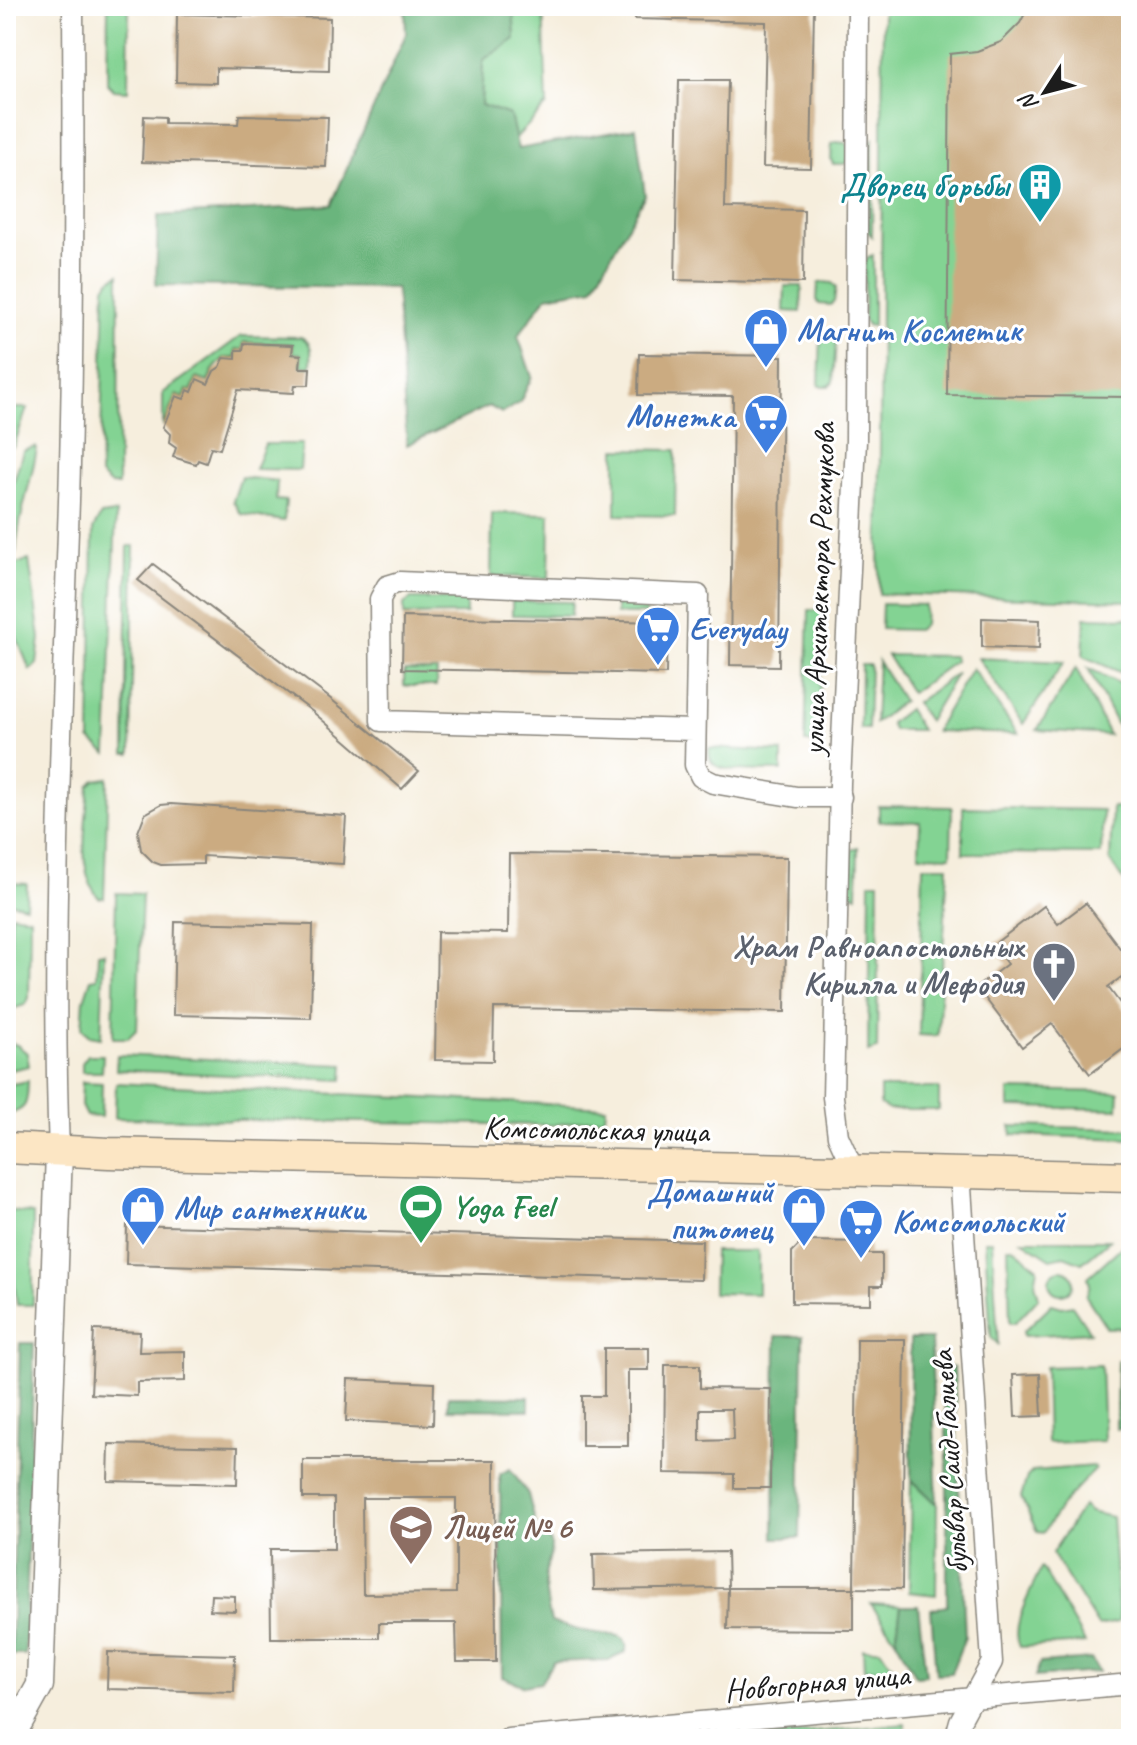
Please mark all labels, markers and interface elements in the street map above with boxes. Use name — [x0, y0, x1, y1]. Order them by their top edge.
north arrow — [1005, 52, 1085, 132]
text: N — [1012, 87, 1045, 117]
building icon: Дворец борьбы — [1016, 161, 1064, 224]
place label: Дворец борьбы — [840, 165, 1011, 206]
shop icon: Магнит Косметик — [742, 306, 790, 369]
place label: Магнит Косметик — [797, 310, 1024, 351]
supermarket icon: Монетка — [742, 392, 790, 455]
place label: Монетка — [626, 396, 738, 437]
street label: улица Архитектора Рехмукова — [792, 420, 845, 758]
supermarket icon: Everyday — [634, 604, 682, 667]
place label: Everyday — [689, 608, 789, 649]
place label: Храм Равноапостольных Кирилла и Мефодия — [733, 926, 1026, 1004]
church icon: Храм Равноапостольных Кирилла и Мефодия — [1030, 940, 1078, 1003]
street label: Комсомольская улица — [483, 1107, 711, 1152]
place label: Домашний питомец — [647, 1171, 775, 1249]
sports icon: Yoga Feel — [397, 1182, 445, 1245]
shop icon: Мир сантехники — [119, 1184, 167, 1247]
shop icon: Домашний питомец — [780, 1185, 828, 1248]
place label: Yoga Feel — [452, 1186, 559, 1227]
place label: Мир сантехники — [174, 1188, 367, 1229]
supermarket icon: Комсомольский — [837, 1197, 885, 1260]
place label: Комсомольский — [892, 1201, 1067, 1242]
street label: бульвар Саид-Галиева — [921, 1347, 978, 1575]
school or university icon: Лицей № 6 — [387, 1503, 435, 1566]
place label: Лицей № 6 — [442, 1507, 573, 1548]
street label: Новогорная улица — [723, 1654, 913, 1711]

